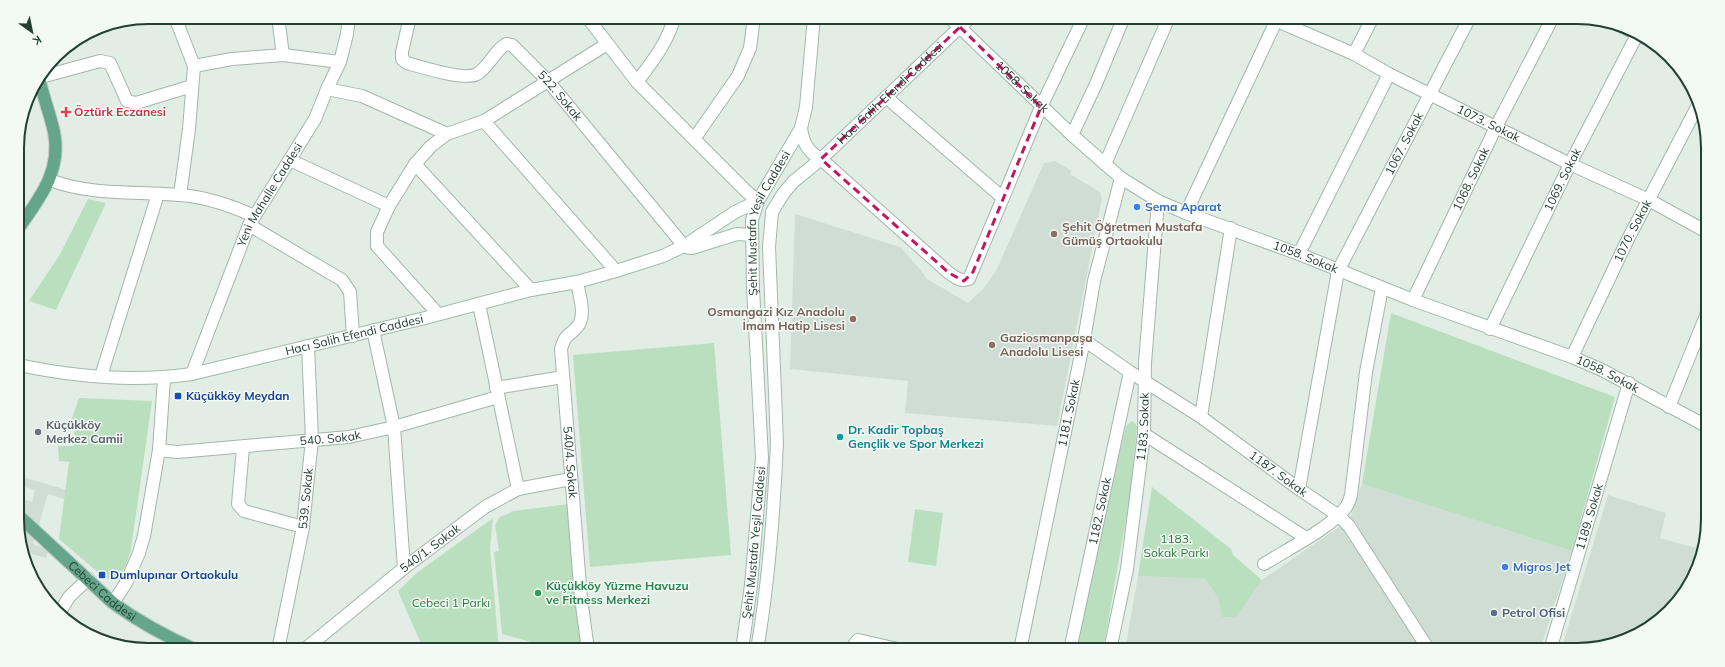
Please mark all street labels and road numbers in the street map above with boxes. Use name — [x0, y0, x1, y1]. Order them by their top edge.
street label: Hacı Salih Efendi Caddesi — [834, 38, 947, 147]
street label: 1058. Sokak — [992, 57, 1053, 116]
street label: 522. Sokak — [535, 67, 586, 124]
street label: 1073. Sokak — [1455, 101, 1523, 145]
street label: 1067. Sokak — [1381, 109, 1427, 177]
street label: Yeni Mahalle Caddesi — [233, 140, 305, 249]
street label: 1068. Sokak — [1449, 144, 1492, 213]
street label: 1069. Sokak — [1540, 145, 1584, 214]
street label: Şehit Mustafa Yeşil Caddesi — [744, 148, 793, 296]
street label: 1070. Sokak — [1610, 196, 1655, 264]
street label: 1058. Sokak — [1271, 237, 1341, 276]
street label: Hacı Salih Efendi Caddesi — [284, 311, 425, 358]
street label: 1058. Sokak — [1574, 352, 1642, 396]
street label: 1181. Sokak — [1054, 377, 1083, 448]
street label: 1183. Sokak — [1133, 392, 1152, 462]
street label: 540. Sokak — [299, 426, 363, 448]
street label: 540/4. Sokak — [560, 426, 581, 499]
street label: 1187. Sokak — [1247, 447, 1311, 500]
street label: 539. Sokak — [295, 466, 316, 530]
street label: Şehit Mustafa Yeşil Caddesi — [738, 466, 768, 620]
street label: 1182. Sokak — [1085, 475, 1114, 546]
street label: 1189. Sokak — [1572, 481, 1606, 552]
street label: 540/1. Sokak — [397, 520, 464, 576]
street label: Cebeci Caddesi — [65, 557, 139, 624]

